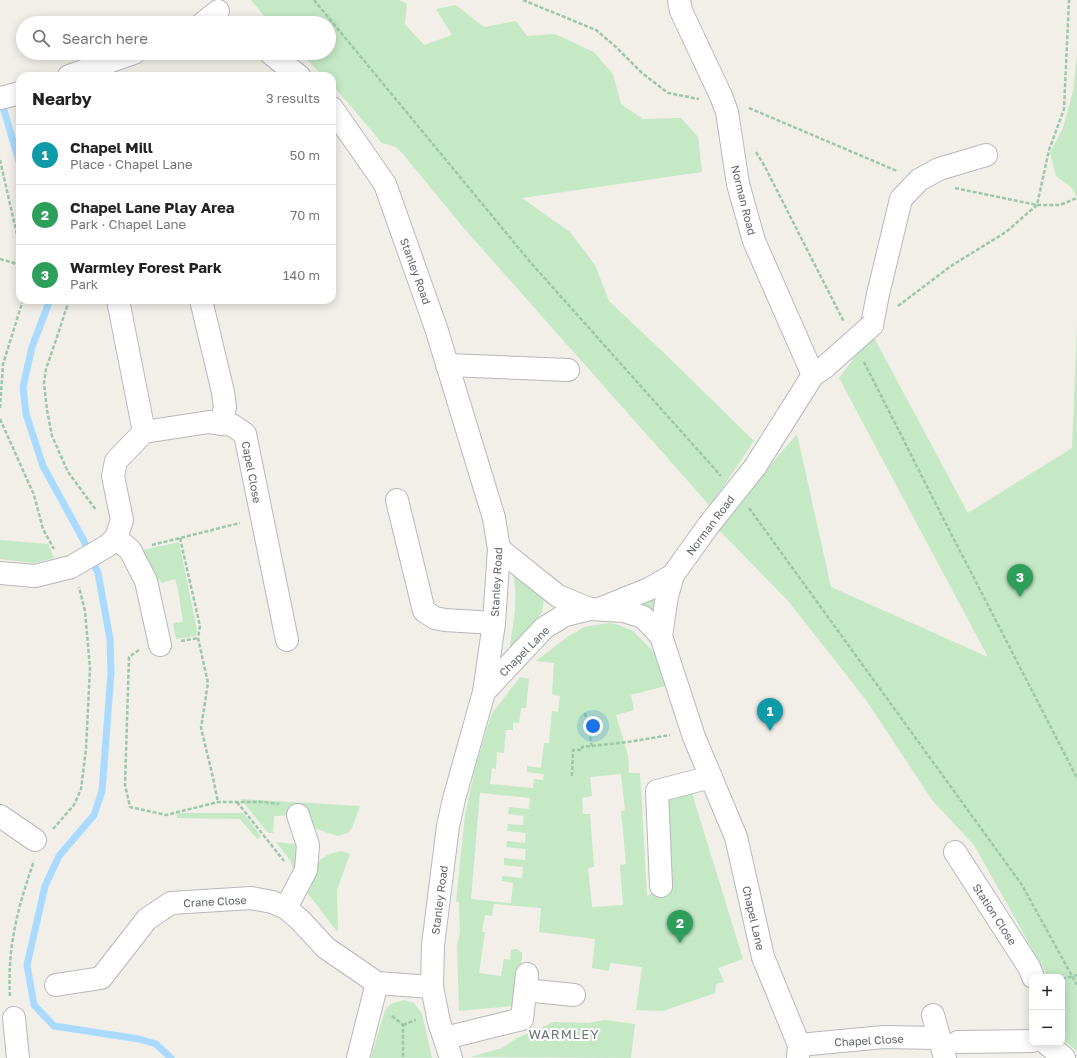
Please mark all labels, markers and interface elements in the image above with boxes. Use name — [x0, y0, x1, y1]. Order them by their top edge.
search box — [16, 16, 336, 60]
icon: search — [30, 27, 52, 49]
text: Search here — [62, 29, 148, 47]
text: Nearby — [32, 88, 92, 109]
text: 3 results — [266, 90, 320, 106]
text: Chapel Mill — [70, 138, 153, 156]
text: 1 — [42, 147, 48, 163]
text: 50 m — [290, 147, 320, 163]
text: Place · Chapel Lane — [70, 156, 193, 172]
street label: Norman Road — [729, 164, 759, 236]
text: Chapel Lane Play Area — [70, 198, 234, 216]
text: 2 — [41, 207, 49, 223]
text: 70 m — [290, 207, 320, 223]
text: Park · Chapel Lane — [70, 216, 186, 232]
street label: Stanley Road — [398, 236, 434, 306]
text: Warmley Forest Park — [70, 258, 222, 276]
text: 3 — [41, 267, 49, 283]
text: 140 m — [283, 267, 320, 283]
text: Park — [70, 276, 98, 292]
street label: Capel Close — [240, 440, 264, 504]
street label: Norman Road — [683, 492, 737, 558]
street label: Stanley Road — [488, 547, 504, 617]
pin: 3 — [1007, 564, 1033, 597]
street label: Chapel Lane — [496, 623, 552, 679]
pin: 1 — [757, 698, 783, 731]
your location — [583, 716, 603, 736]
street label: Stanley Road — [428, 865, 450, 935]
street label: Station Close — [970, 881, 1020, 947]
street label: Chapel Lane — [740, 885, 768, 951]
street label: Crane Close — [183, 893, 247, 909]
pin: 2 — [667, 910, 693, 943]
map controls — [1029, 974, 1065, 1046]
button: + — [1029, 974, 1065, 1010]
button: − — [1029, 1010, 1065, 1046]
district label: WARMLEY — [528, 1026, 600, 1042]
street label: Chapel Close — [834, 1032, 904, 1048]

